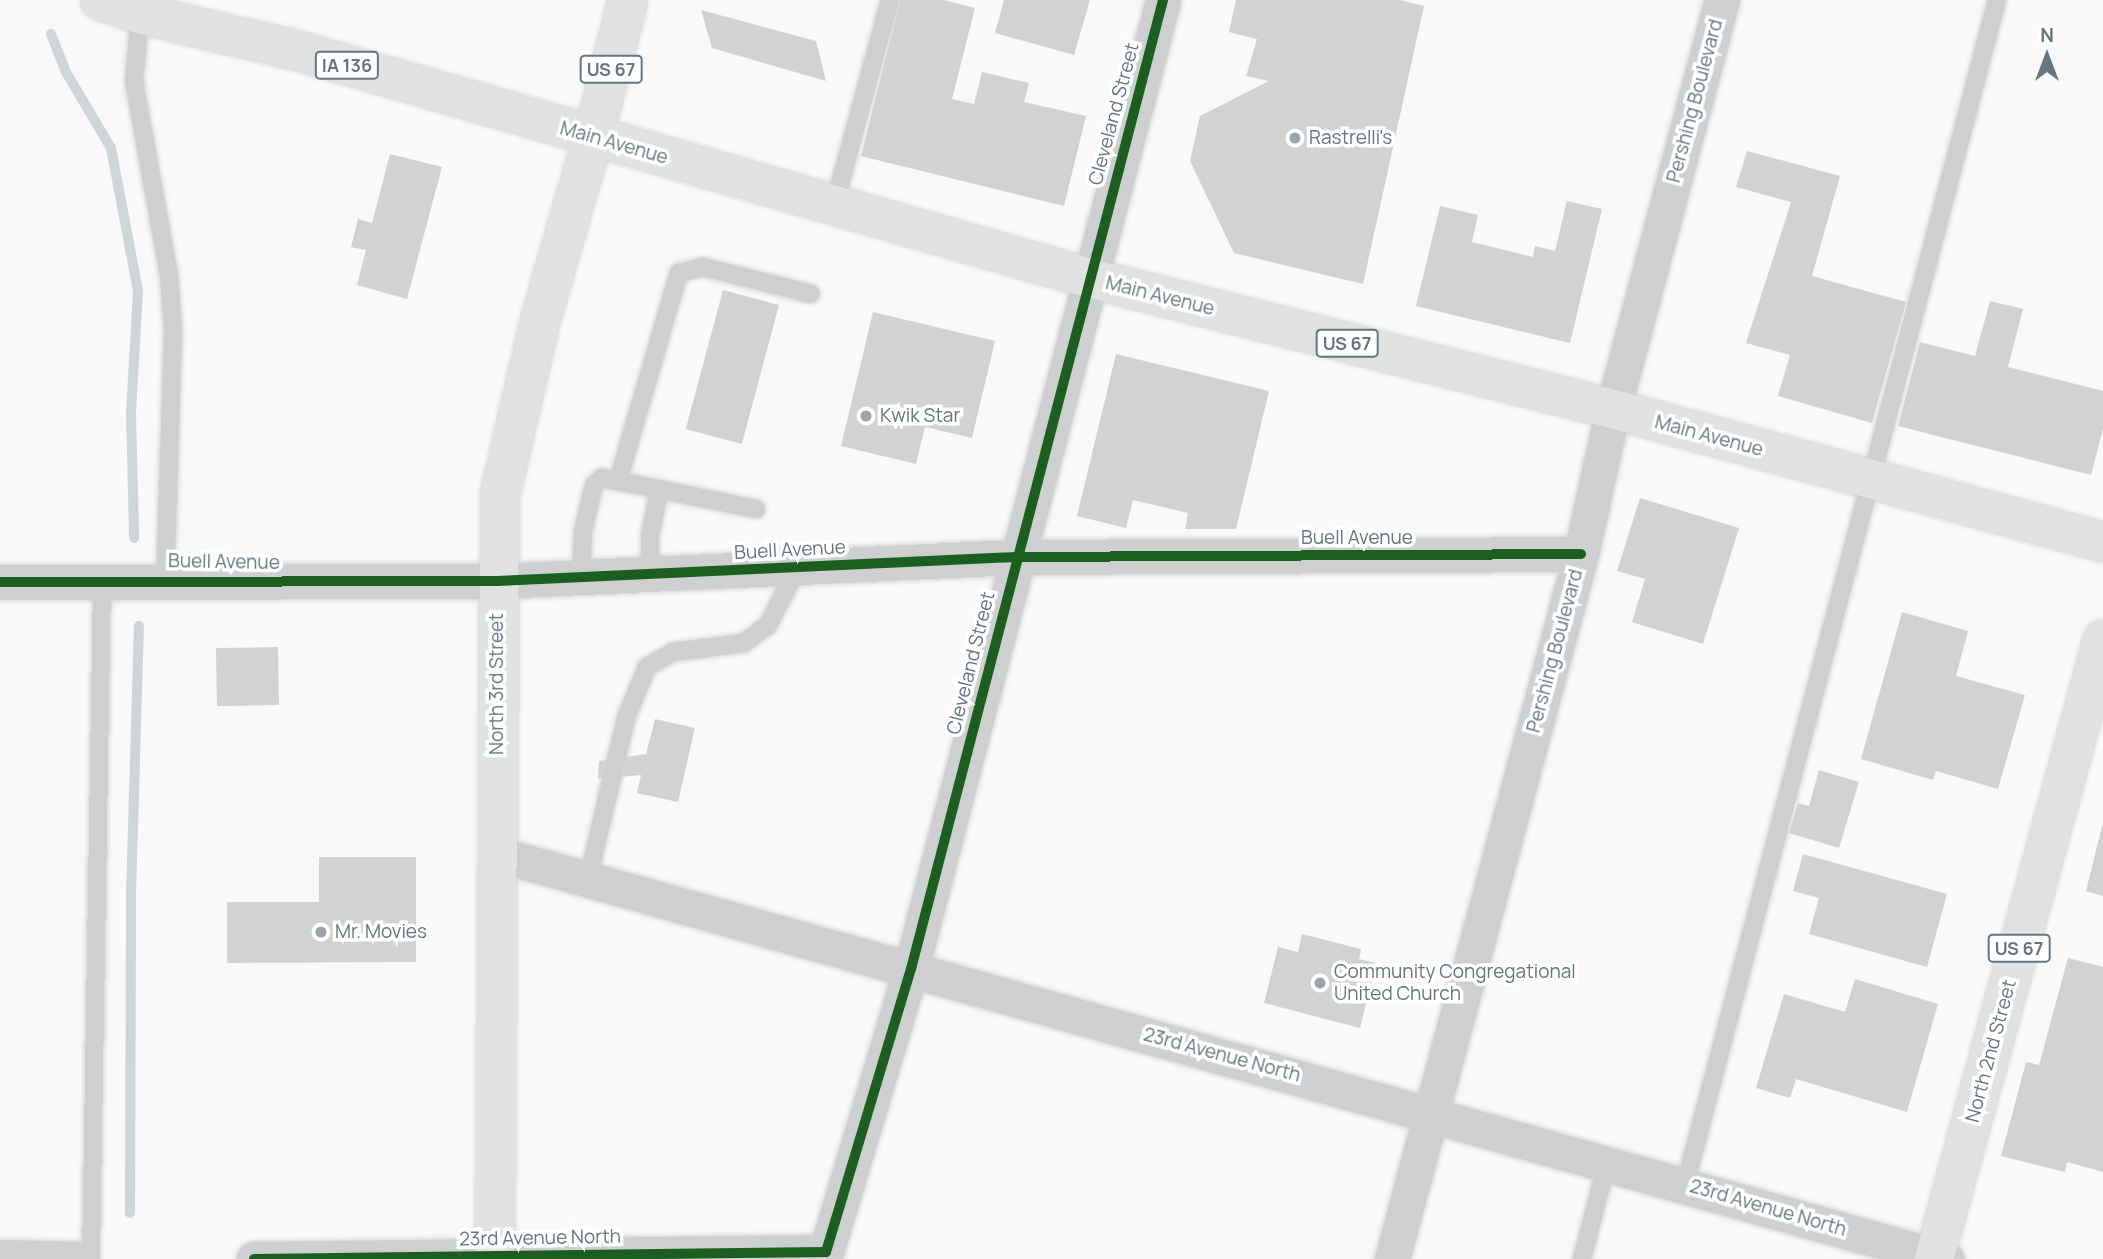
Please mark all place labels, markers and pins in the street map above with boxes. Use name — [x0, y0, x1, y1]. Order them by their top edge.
place label: Rastrelli's — [1309, 127, 1392, 149]
marker: Rastrelli's — [1287, 130, 1303, 146]
place label: Kwik Star — [880, 405, 960, 427]
marker: Kwik Star — [858, 408, 874, 424]
place label: Mr. Movies — [335, 921, 427, 943]
marker: Mr. Movies — [313, 924, 329, 940]
place label: Community Congregational United Church — [1334, 961, 1576, 1005]
marker: Community Congregational United Church — [1312, 975, 1328, 991]

